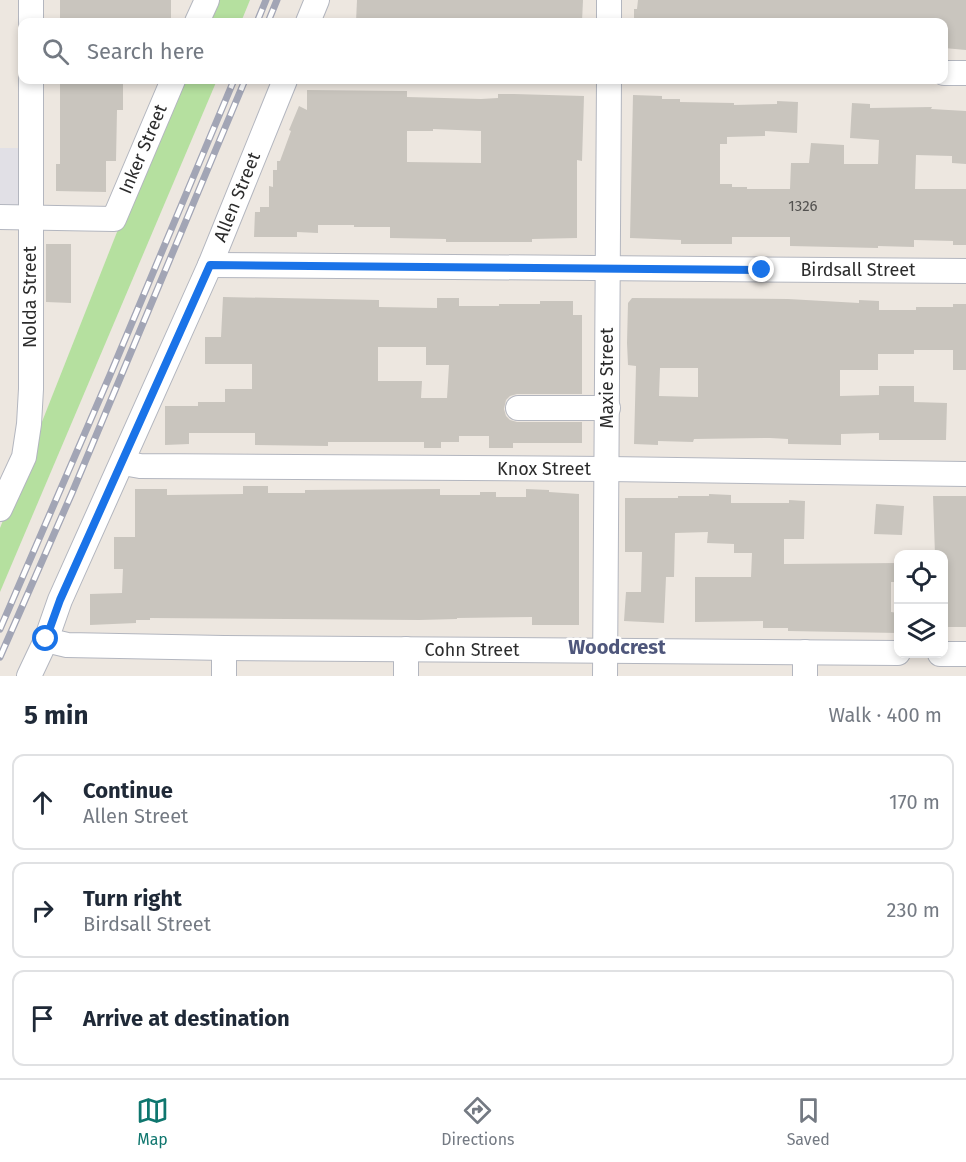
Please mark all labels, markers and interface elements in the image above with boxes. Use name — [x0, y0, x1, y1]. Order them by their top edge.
search box — [18, 18, 948, 84]
icon: search — [39, 35, 72, 68]
text: Search here — [87, 38, 205, 65]
street label: Inker Street — [114, 100, 172, 197]
street label: Allen Street — [209, 148, 265, 245]
house number: 1326 — [788, 197, 818, 215]
street label: Nolda Street — [19, 245, 41, 348]
route end — [748, 256, 774, 282]
street label: Birdsall Street — [800, 259, 916, 281]
street label: Maxie Street — [596, 327, 618, 429]
street label: Knox Street — [497, 458, 591, 480]
map controls — [894, 550, 948, 658]
button: locate — [894, 550, 948, 604]
button: layers — [894, 604, 948, 658]
route start — [32, 625, 58, 651]
district label: Woodcrest — [568, 635, 666, 659]
street label: Cohn Street — [425, 639, 520, 661]
text: 5 min — [24, 700, 88, 731]
text: Walk · 400 m — [829, 703, 942, 727]
text: Continue — [83, 777, 173, 804]
icon: ahead — [26, 786, 59, 819]
text: 170 m — [889, 790, 940, 814]
text: Allen Street — [83, 804, 188, 828]
text: Turn right — [83, 885, 182, 912]
icon: right — [26, 894, 59, 927]
text: 230 m — [887, 898, 940, 922]
text: Birdsall Street — [83, 912, 211, 936]
icon: arrive — [26, 1002, 59, 1035]
text: Arrive at destination — [83, 1005, 290, 1032]
tab: Map — [136, 1094, 169, 1149]
tab: Directions — [441, 1094, 515, 1149]
tab: Saved — [787, 1094, 830, 1149]

